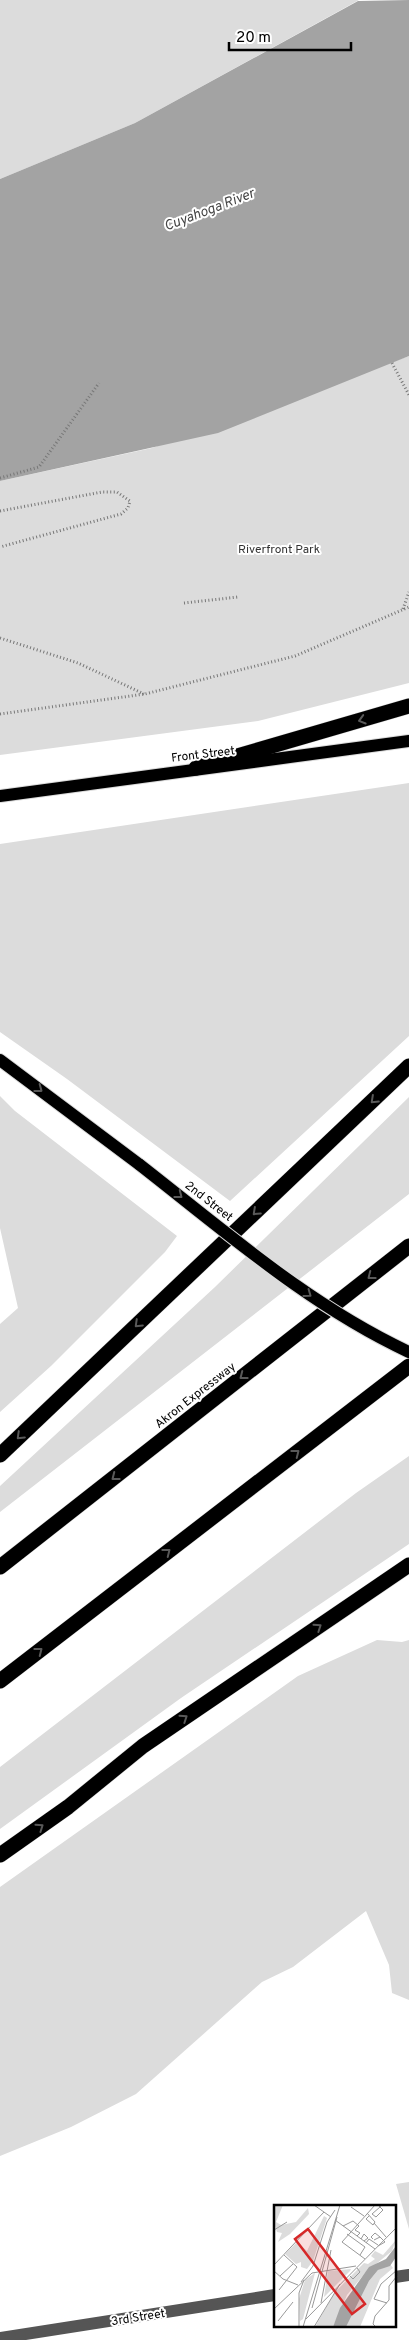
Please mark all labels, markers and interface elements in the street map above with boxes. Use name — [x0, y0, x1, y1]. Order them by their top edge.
scale bar — [229, 20, 352, 52]
text: 20 m — [236, 29, 271, 48]
water label: Cuyahoga River — [162, 185, 259, 235]
park label: Riverfront Park — [238, 542, 320, 558]
one-way arrow — [359, 714, 367, 724]
street label: Front Street — [170, 743, 236, 767]
one-way arrow — [33, 1083, 43, 1092]
one-way arrow — [370, 1094, 379, 1103]
street label: 2nd Street — [181, 1178, 236, 1226]
one-way arrow — [173, 1189, 182, 1197]
one-way arrow — [252, 1206, 261, 1215]
one-way arrow — [368, 1270, 377, 1278]
one-way arrow — [302, 1288, 312, 1297]
one-way arrow — [135, 1318, 144, 1327]
street label: Akron Expressway — [152, 1359, 239, 1432]
one-way arrow — [240, 1371, 249, 1379]
one-way arrow — [17, 1430, 26, 1439]
one-way arrow — [290, 1450, 299, 1458]
one-way arrow — [112, 1471, 121, 1479]
one-way arrow — [161, 1549, 170, 1557]
one-way arrow — [312, 1624, 322, 1633]
one-way arrow — [33, 1648, 43, 1657]
one-way arrow — [178, 1715, 187, 1724]
one-way arrow — [34, 1824, 44, 1833]
inset map — [274, 2205, 396, 2328]
street label: 3rd Street — [110, 2306, 166, 2330]

